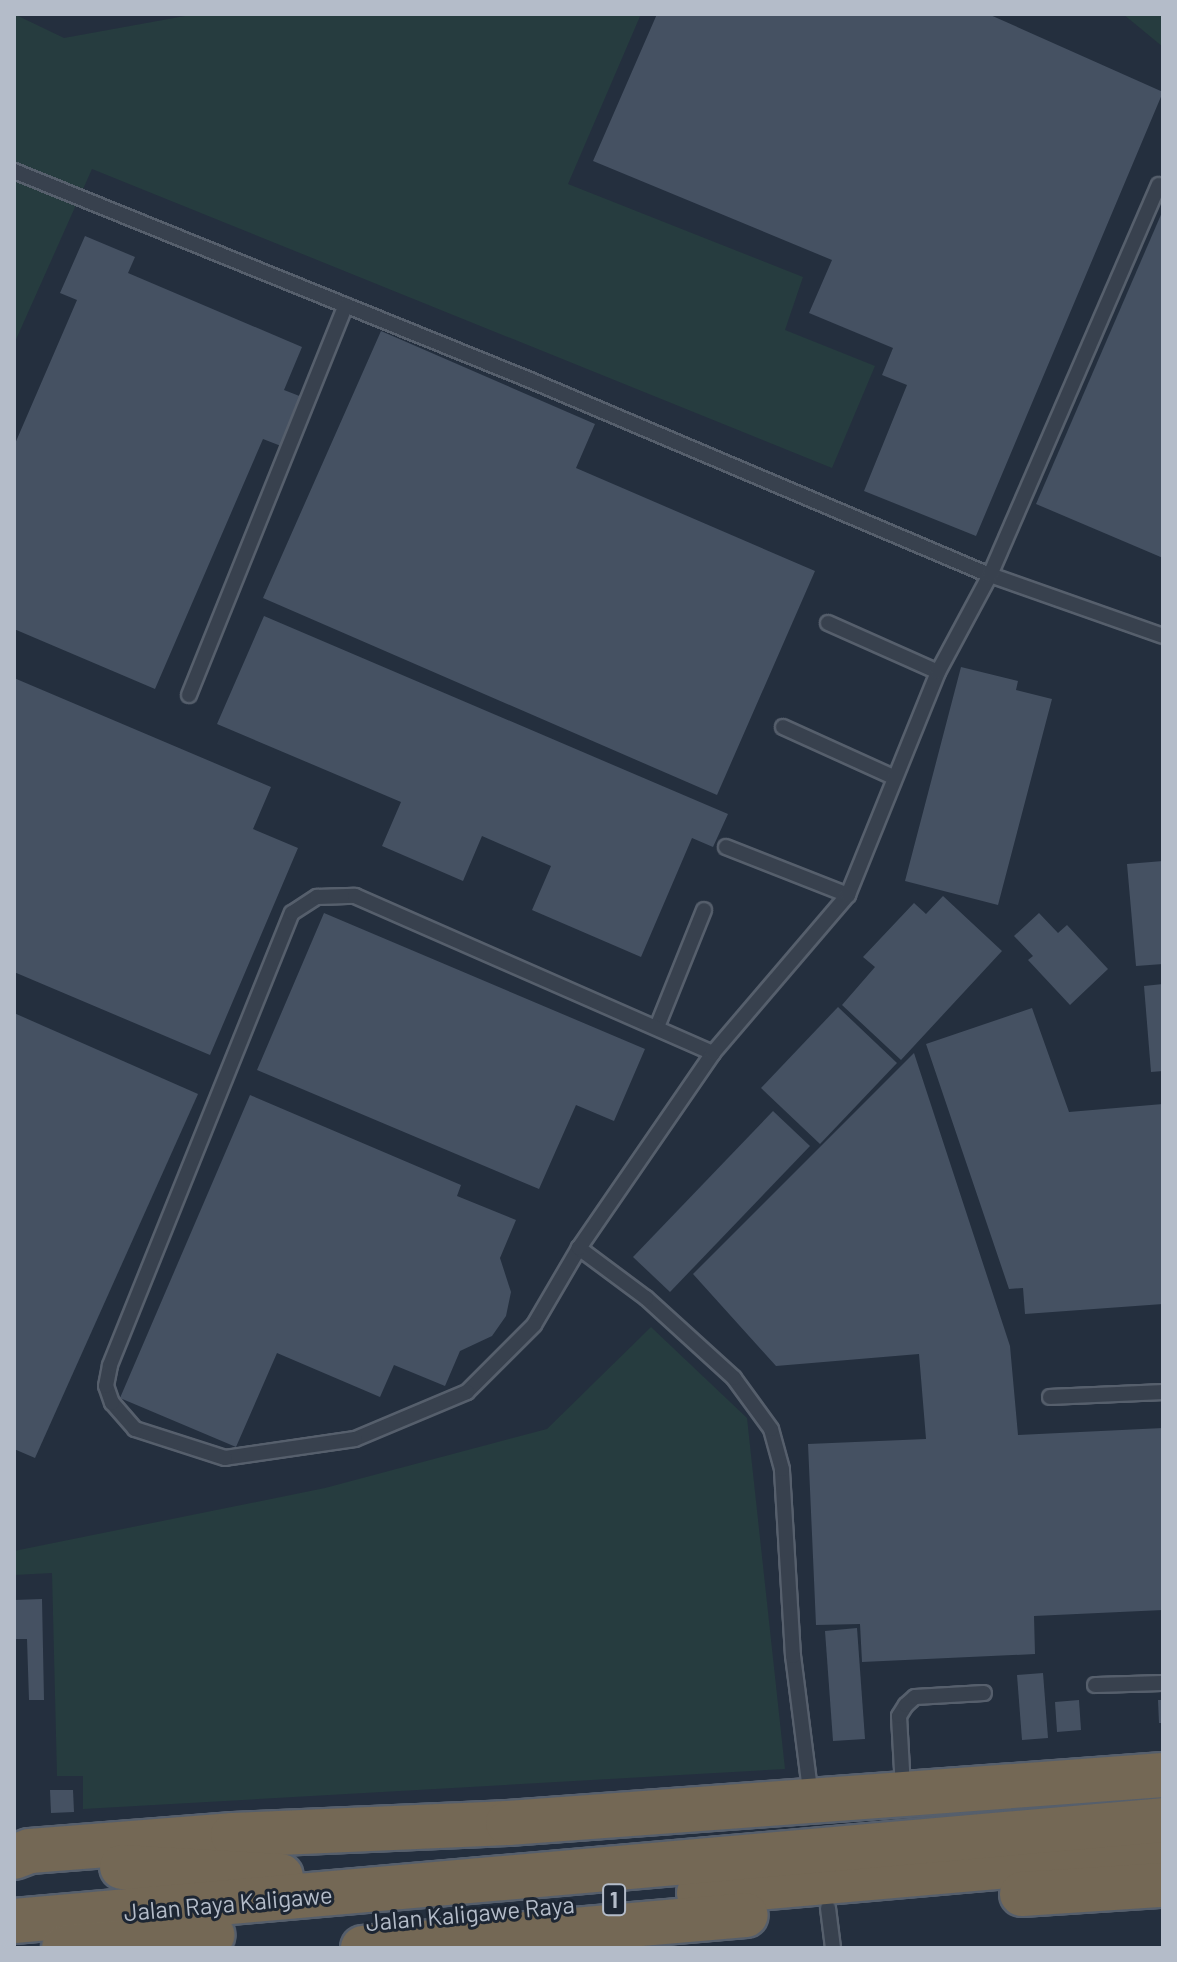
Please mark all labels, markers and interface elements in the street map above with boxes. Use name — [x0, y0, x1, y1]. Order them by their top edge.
street label: Jalan Raya Kaligawe — [122, 1880, 334, 1926]
road number: 1 — [602, 1882, 626, 1918]
street label: Jalan Kaligawe Raya — [364, 1890, 576, 1936]

